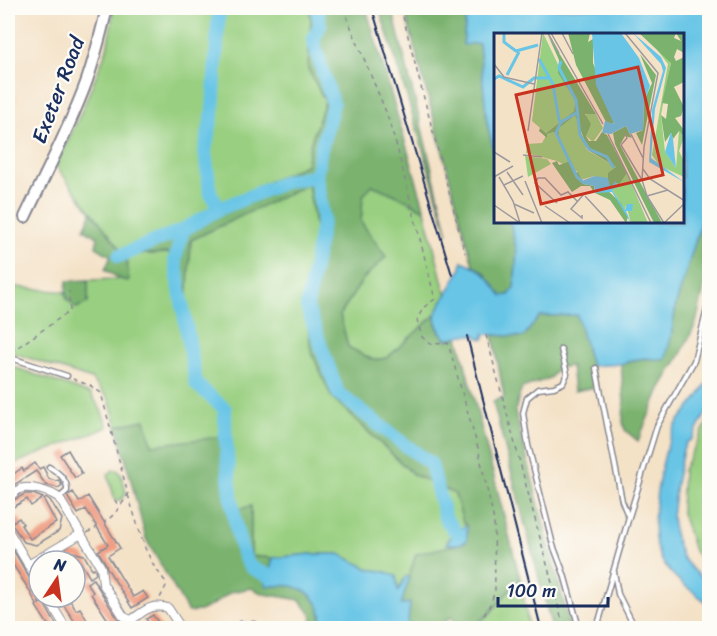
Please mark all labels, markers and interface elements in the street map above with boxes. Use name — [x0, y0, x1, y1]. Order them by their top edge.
street label: Exeter Road — [20, 29, 96, 149]
inset map — [494, 33, 684, 224]
north arrow — [27, 549, 87, 609]
text: N — [51, 549, 70, 580]
scale bar — [498, 570, 608, 608]
text: 100 m — [507, 575, 556, 607]

